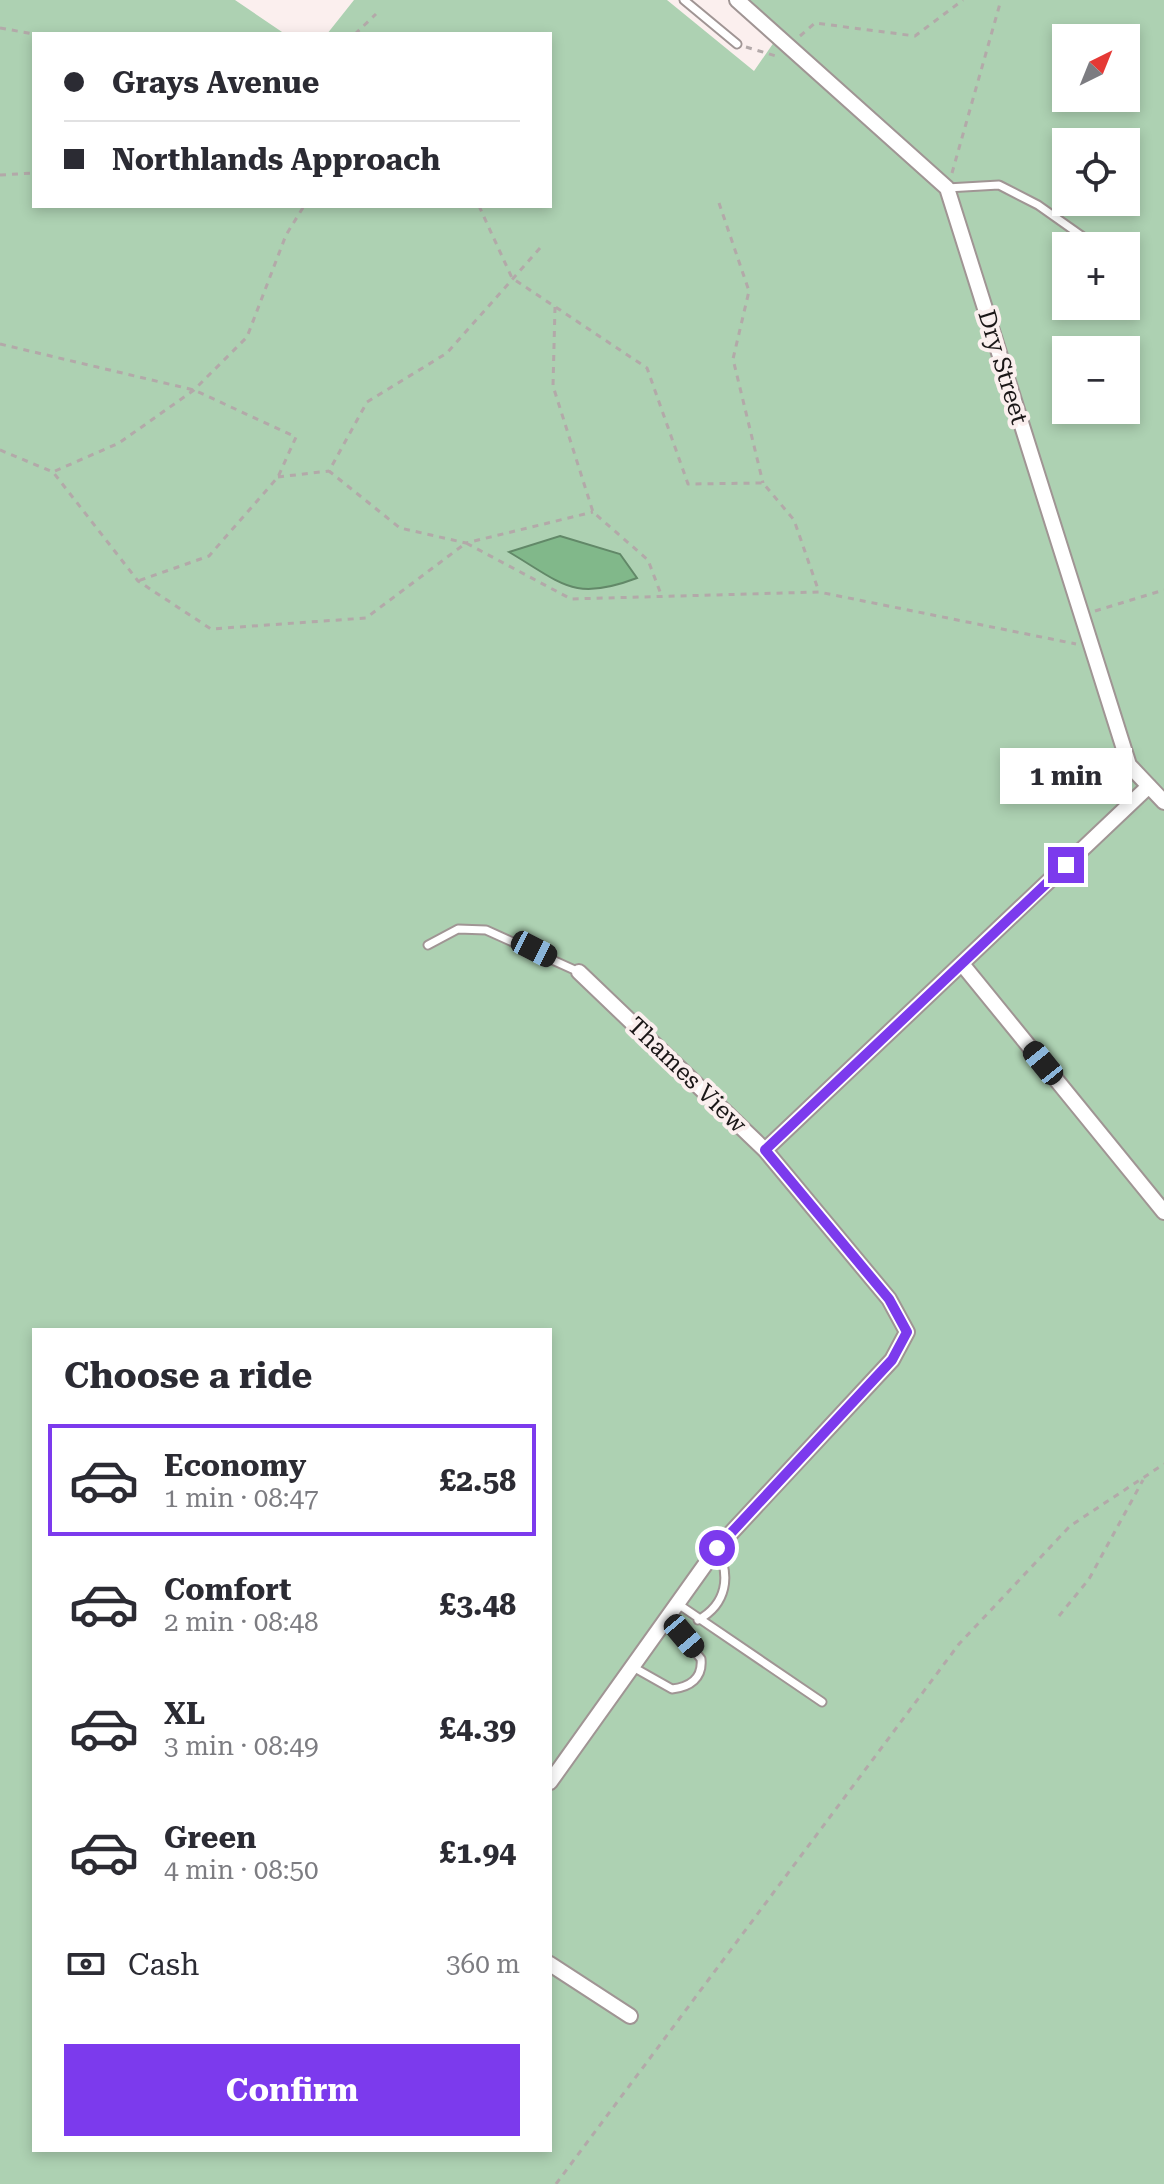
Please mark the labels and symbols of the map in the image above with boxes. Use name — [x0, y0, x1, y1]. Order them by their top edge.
north arrow — [1052, 24, 1140, 112]
street label: Dry Street — [972, 306, 1034, 428]
callout: 1 min — [1000, 749, 1132, 805]
route end — [1048, 847, 1084, 883]
car — [507, 927, 561, 971]
street label: Thames View — [622, 1011, 752, 1139]
car — [1019, 1037, 1067, 1089]
route start — [699, 1530, 735, 1566]
car — [659, 1610, 709, 1662]

